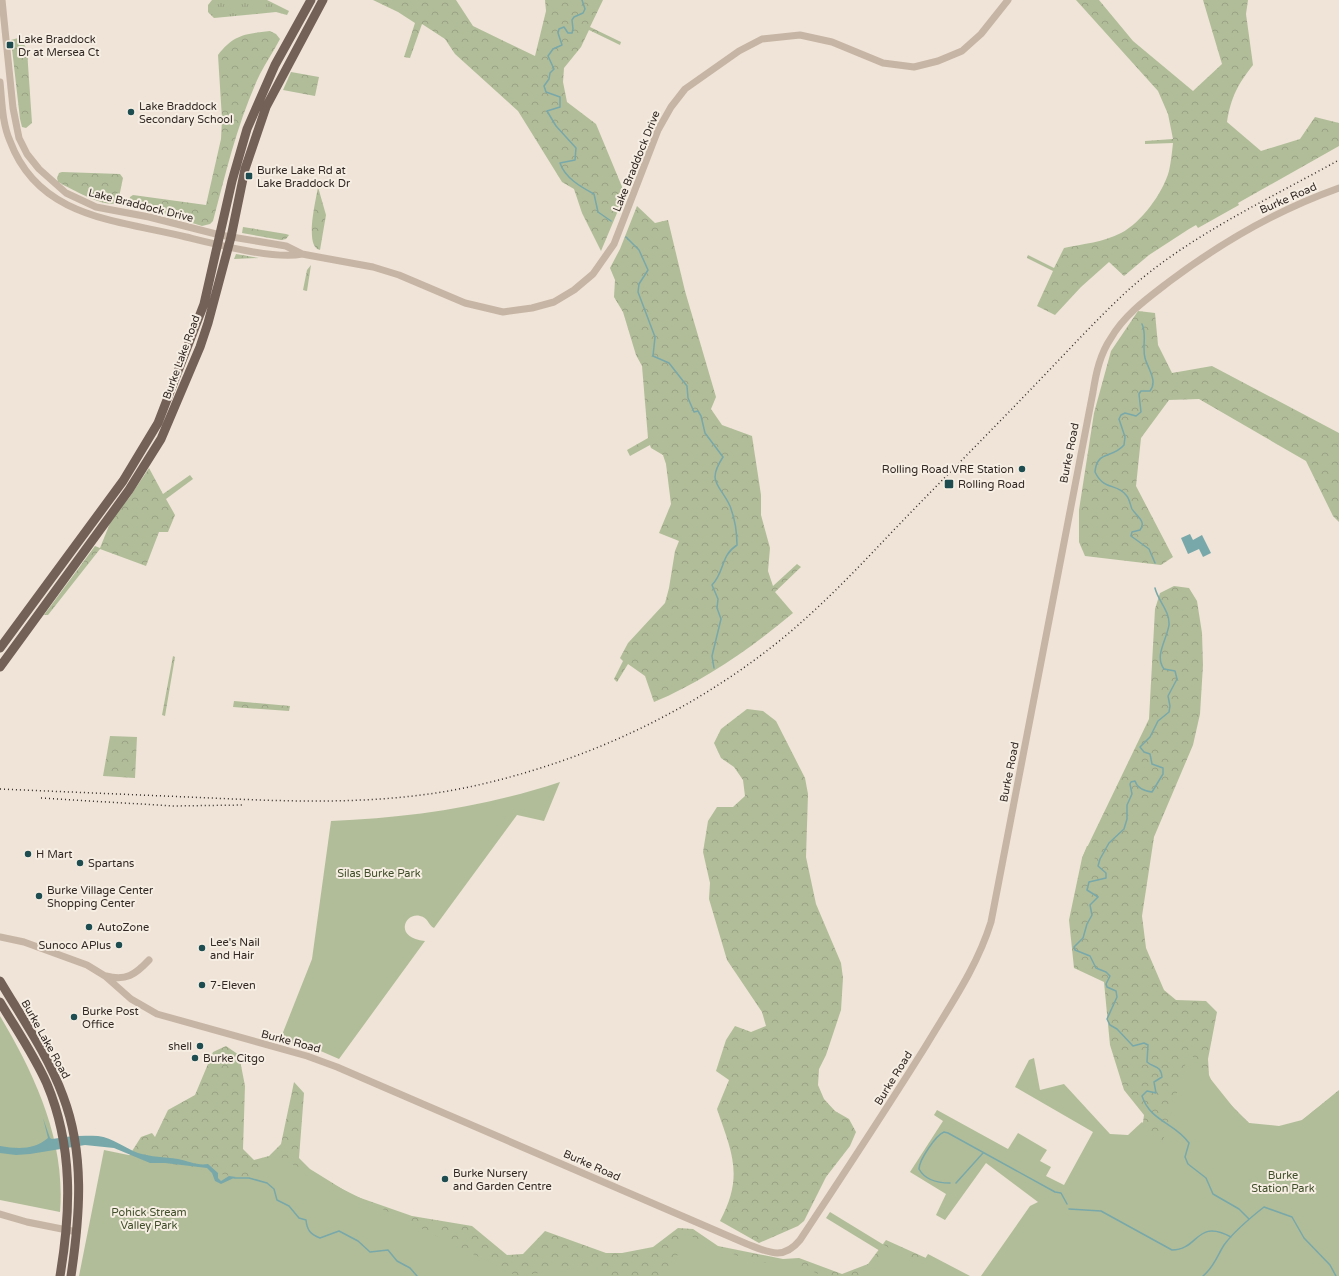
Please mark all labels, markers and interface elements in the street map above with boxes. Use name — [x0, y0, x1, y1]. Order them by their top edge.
place label: Lake Braddock Dr at Mersea Ct — [18, 33, 99, 59]
marker: Lake Braddock Dr at Mersea Ct — [5, 40, 15, 50]
place label: Lake Braddock Secondary School — [139, 100, 233, 126]
marker: Lake Braddock Secondary School — [126, 107, 136, 117]
street label: Lake Braddock Drive — [610, 109, 663, 214]
place label: Burke Lake Rd at Lake Braddock Dr — [257, 164, 351, 190]
marker: Burke Lake Rd at Lake Braddock Dr — [244, 171, 254, 181]
street label: Burke Road — [1258, 180, 1319, 217]
street label: Lake Braddock Drive — [87, 186, 195, 225]
street label: Burke Lake Road — [160, 313, 203, 401]
street label: Burke Road — [1057, 422, 1082, 484]
place label: Rolling Road VRE Station — [882, 463, 1014, 476]
marker: Rolling Road VRE Station — [1017, 464, 1027, 474]
marker: Rolling Road — [943, 478, 955, 490]
place label: Rolling Road — [958, 478, 1025, 491]
street label: Burke Road — [997, 741, 1022, 803]
place label: H Mart — [36, 848, 72, 861]
marker: H Mart — [23, 849, 33, 859]
place label: Spartans — [88, 857, 134, 870]
marker: Spartans — [75, 858, 85, 868]
park label: Silas Burke Park — [337, 867, 421, 880]
place label: Burke Village Center Shopping Center — [47, 884, 154, 910]
marker: Burke Village Center Shopping Center — [34, 891, 44, 901]
place label: AutoZone — [97, 921, 149, 934]
marker: AutoZone — [84, 922, 94, 932]
place label: Lee's Nail and Hair — [210, 936, 260, 962]
place label: Sunoco APlus — [39, 939, 111, 952]
marker: Sunoco APlus — [114, 940, 124, 950]
marker: Lee's Nail and Hair — [197, 943, 207, 953]
place label: 7-Eleven — [210, 979, 256, 992]
marker: 7-Eleven — [197, 980, 207, 990]
street label: Burke Lake Road — [18, 997, 73, 1081]
place label: Burke Post Office — [82, 1005, 139, 1031]
marker: Burke Post Office — [69, 1012, 79, 1022]
street label: Burke Road — [260, 1027, 322, 1056]
place label: shell — [168, 1040, 192, 1053]
marker: shell — [195, 1041, 205, 1051]
street label: Burke Road — [872, 1049, 915, 1108]
place label: Burke Citgo — [203, 1052, 265, 1065]
marker: Burke Citgo — [190, 1053, 200, 1063]
street label: Burke Road — [561, 1147, 622, 1184]
place label: Burke Nursery and Garden Centre — [453, 1167, 552, 1193]
park label: Burke Station Park — [1251, 1169, 1315, 1195]
marker: Burke Nursery and Garden Centre — [440, 1174, 450, 1184]
park label: Pohick Stream Valley Park — [111, 1206, 187, 1232]

